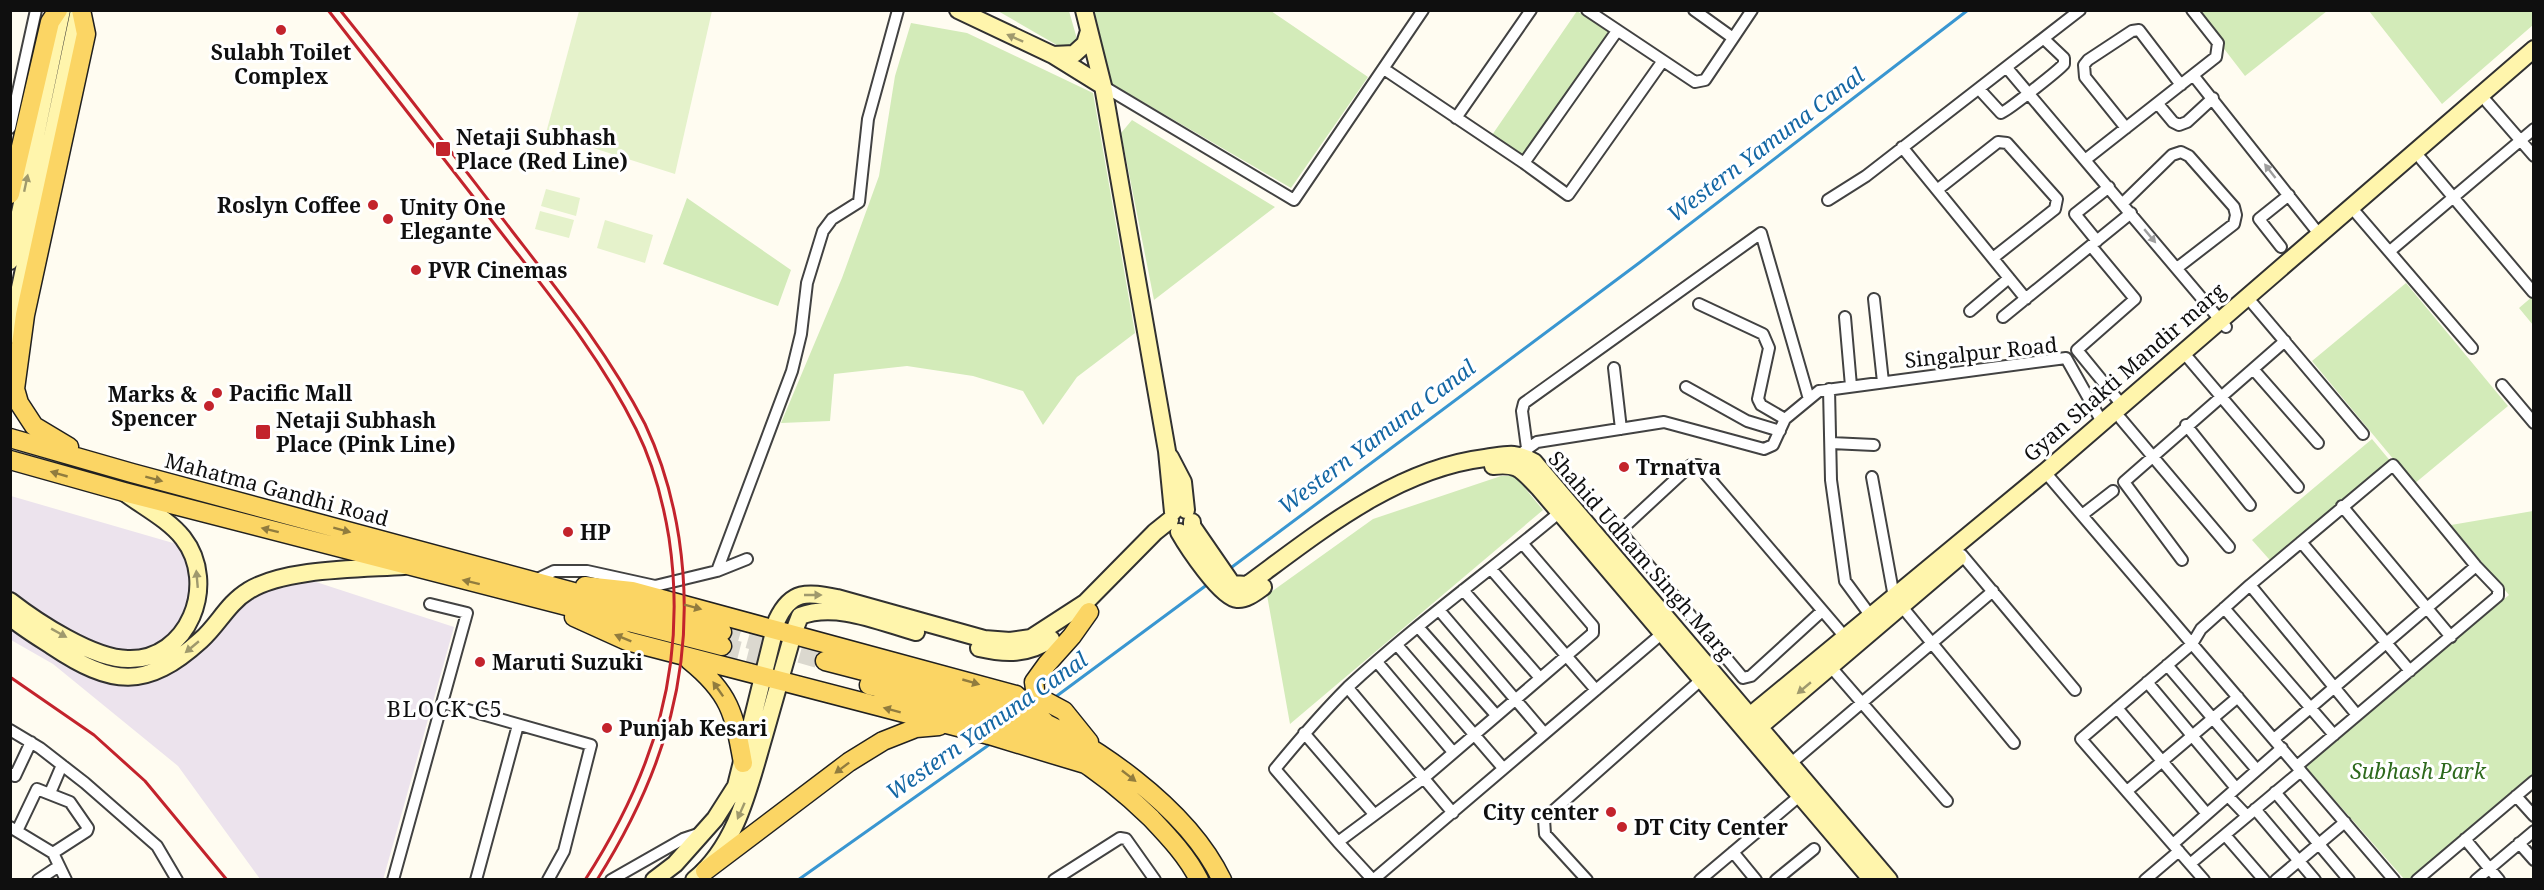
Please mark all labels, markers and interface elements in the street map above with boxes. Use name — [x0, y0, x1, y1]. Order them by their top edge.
marker: Sulabh Toilet Complex — [274, 23, 288, 37]
one-way arrow — [1007, 34, 1024, 43]
place label: Sulabh Toilet Complex — [211, 38, 352, 90]
water label: Western Yamuna Canal — [1660, 60, 1870, 228]
place label: Netaji Subhash Place (Red Line) — [456, 123, 628, 175]
marker: Netaji Subhash Place (Red Line) — [434, 140, 452, 158]
one-way arrow — [2264, 163, 2277, 179]
one-way arrow — [22, 174, 31, 193]
place label: Roslyn Coffee — [217, 191, 361, 219]
place label: Unity One Elegante — [400, 193, 506, 245]
marker: Roslyn Coffee — [366, 198, 380, 212]
marker: Unity One Elegante — [381, 212, 395, 226]
one-way arrow — [2144, 228, 2157, 244]
place label: PVR Cinemas — [428, 256, 567, 284]
marker: PVR Cinemas — [409, 263, 423, 277]
street label: Gyan Shakti Mandir marg — [2017, 276, 2231, 468]
street label: Singalpur Road — [1903, 330, 2059, 374]
water label: Western Yamuna Canal — [1271, 352, 1481, 520]
place label: Pacific Mall — [229, 379, 353, 407]
place label: Marks & Spencer — [108, 380, 197, 432]
marker: Pacific Mall — [210, 386, 224, 400]
marker: Marks & Spencer — [202, 399, 216, 413]
place label: Netaji Subhash Place (Pink Line) — [276, 406, 456, 458]
marker: Netaji Subhash Place (Pink Line) — [254, 423, 272, 441]
street label: Shahid Udham Singh Marg — [1543, 445, 1740, 666]
street label: Mahatma Gandhi Road — [162, 446, 392, 532]
place label: Trnatva — [1636, 453, 1721, 481]
marker: Trnatva — [1617, 460, 1631, 474]
one-way arrow — [50, 469, 68, 478]
one-way arrow — [145, 474, 163, 484]
place label: HP — [580, 518, 611, 546]
one-way arrow — [261, 524, 279, 534]
one-way arrow — [333, 525, 351, 535]
marker: HP — [561, 525, 575, 539]
one-way arrow — [192, 570, 202, 589]
one-way arrow — [462, 577, 480, 587]
one-way arrow — [804, 590, 823, 600]
one-way arrow — [684, 603, 702, 612]
one-way arrow — [51, 628, 68, 638]
one-way arrow — [613, 633, 631, 643]
one-way arrow — [184, 641, 200, 654]
water label: Western Yamuna Canal — [879, 644, 1093, 806]
place label: Maruti Suzuki — [492, 648, 644, 676]
marker: Maruti Suzuki — [473, 655, 487, 669]
one-way arrow — [962, 678, 980, 687]
one-way arrow — [712, 681, 724, 697]
one-way arrow — [1796, 682, 1812, 695]
district label: BLOCK C5 — [387, 693, 503, 723]
one-way arrow — [883, 704, 901, 714]
place label: Punjab Kesari — [619, 714, 768, 742]
marker: Punjab Kesari — [600, 721, 614, 735]
park label: Subhash Park — [2350, 757, 2487, 785]
one-way arrow — [835, 761, 850, 773]
one-way arrow — [1122, 770, 1137, 782]
place label: City center — [1483, 798, 1599, 826]
one-way arrow — [736, 802, 746, 820]
marker: City center — [1604, 805, 1618, 819]
place label: DT City Center — [1634, 813, 1788, 841]
marker: DT City Center — [1615, 820, 1629, 834]

